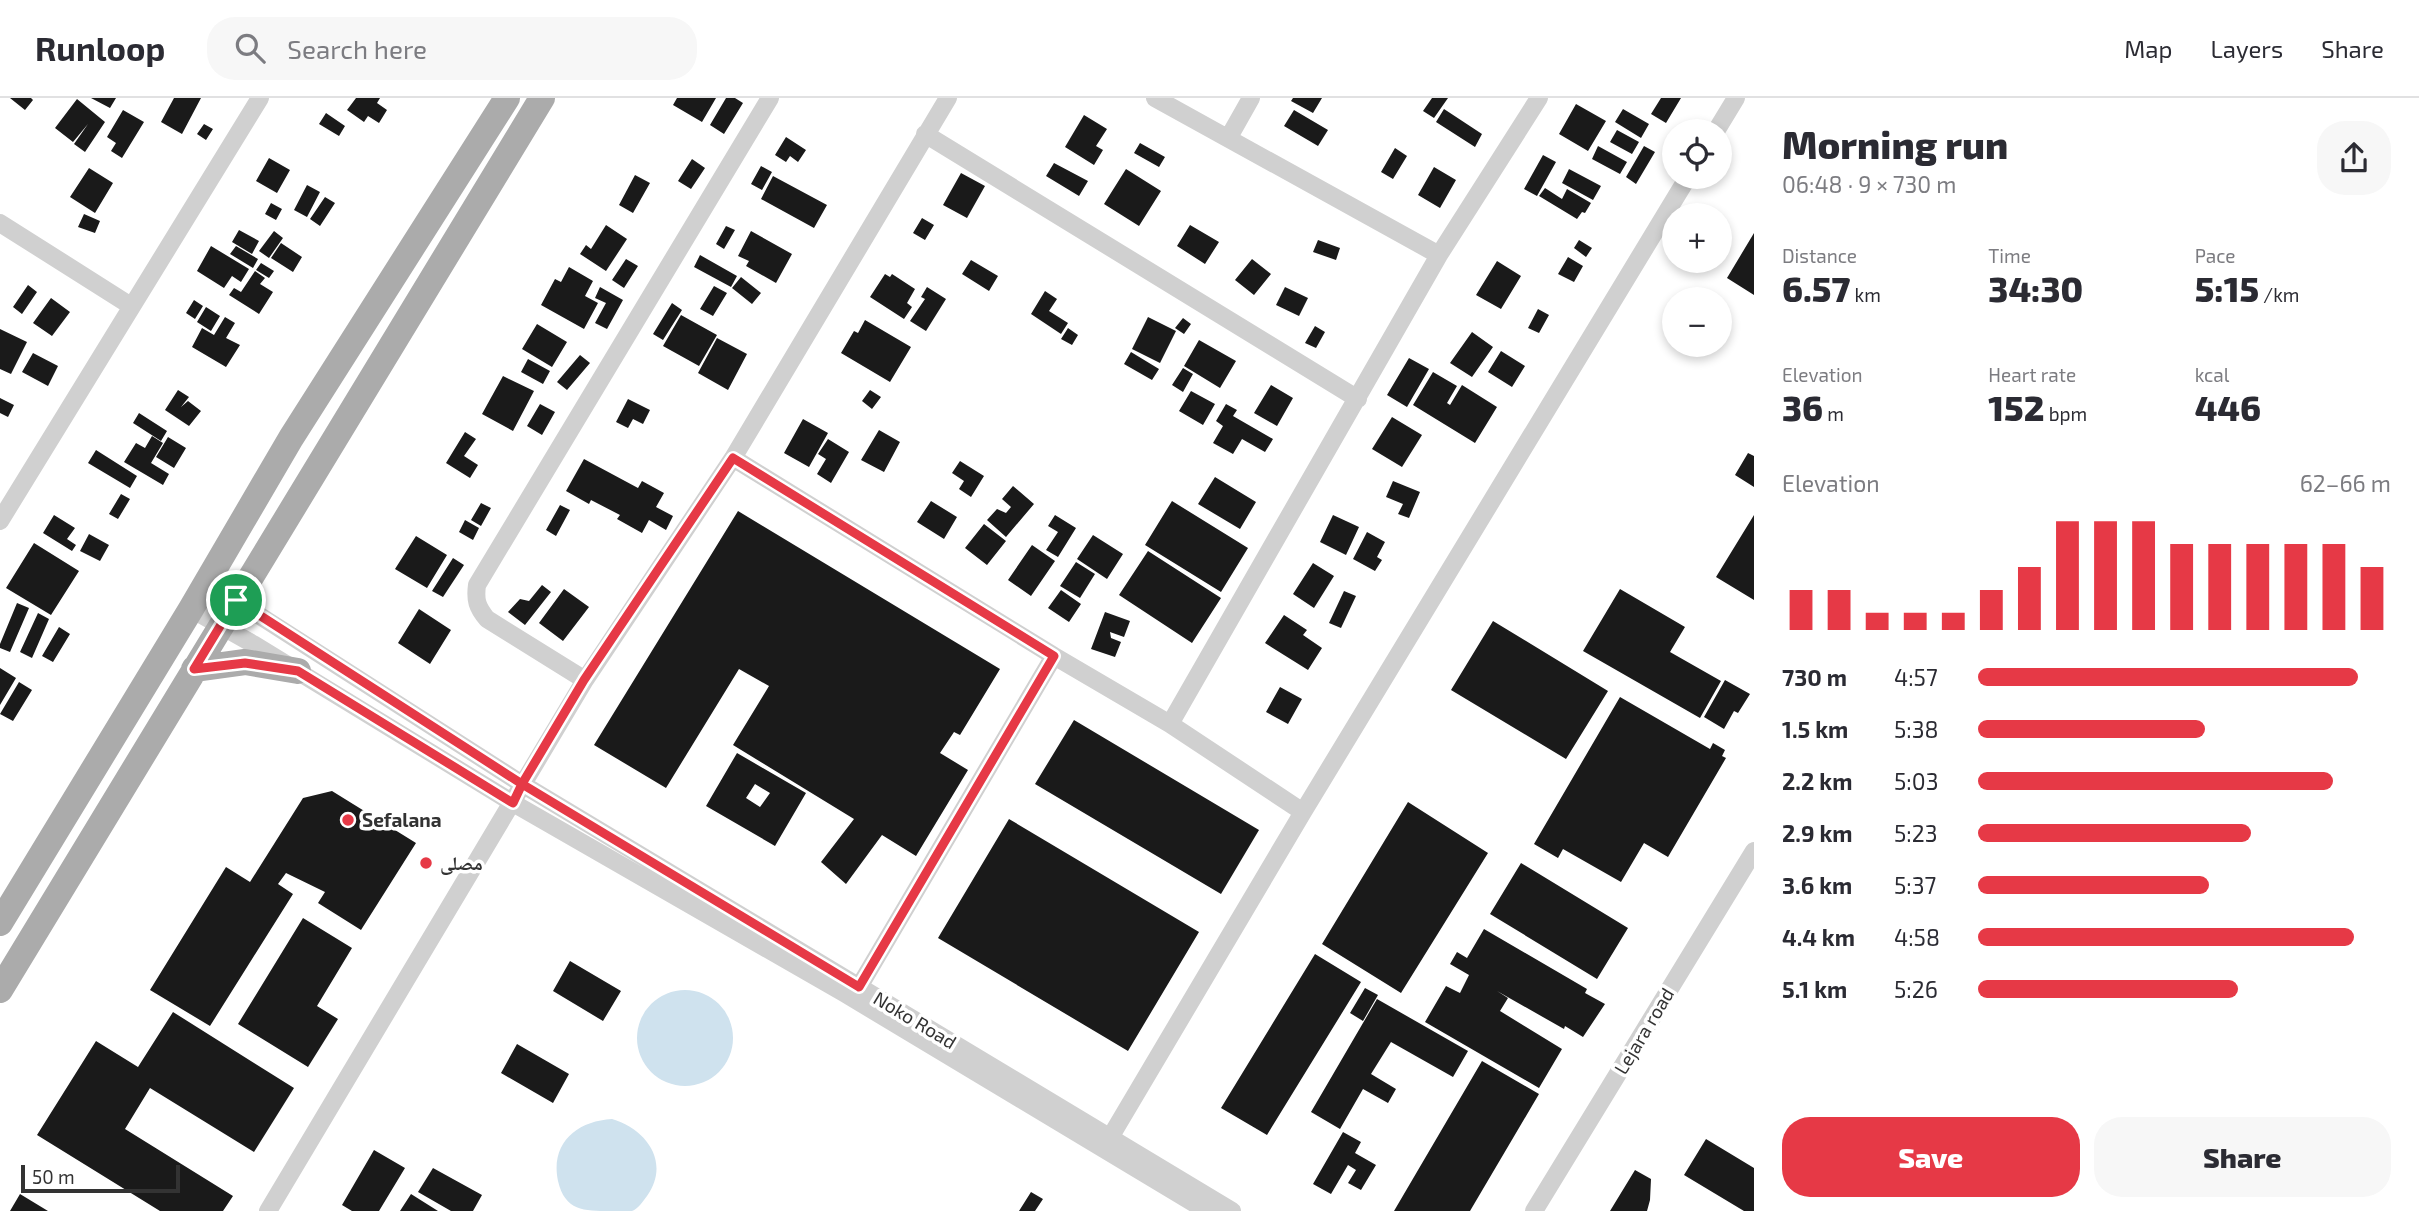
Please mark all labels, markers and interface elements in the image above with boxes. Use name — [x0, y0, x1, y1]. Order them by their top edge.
search box — [207, 17, 697, 80]
text: Runloop — [35, 28, 165, 68]
icon: search — [231, 29, 269, 67]
text: Search here — [287, 33, 427, 64]
text: Map — [2124, 34, 2172, 63]
text: Layers — [2210, 34, 2283, 63]
text: Share — [2321, 34, 2384, 63]
map controls — [1662, 119, 1732, 357]
button: locate — [1662, 119, 1732, 189]
text: Morning run — [1782, 121, 2008, 167]
button: share — [2317, 121, 2391, 195]
text: 06:48 · 9 × 730 m — [1782, 170, 1957, 198]
button: + — [1662, 203, 1732, 273]
text: Distance — [1782, 244, 1857, 267]
text: Time — [1988, 244, 2031, 267]
text: Pace — [2195, 244, 2236, 267]
text: 6.57 — [1782, 267, 1850, 309]
text: 34:30 — [1988, 267, 2083, 309]
text: 5:15 — [2195, 267, 2259, 309]
text: km — [1850, 283, 1881, 306]
text: /km — [2259, 283, 2299, 306]
button: − — [1662, 287, 1732, 357]
text: Elevation — [1782, 363, 1863, 386]
text: Heart rate — [1988, 363, 2076, 386]
text: kcal — [2195, 363, 2229, 386]
text: 36 — [1782, 386, 1823, 428]
text: 152 — [1988, 386, 2044, 428]
text: 446 — [2195, 386, 2261, 428]
text: m — [1823, 402, 1844, 425]
text: bpm — [2044, 402, 2087, 425]
text: Elevation — [1782, 469, 1880, 497]
text: 62–66 m — [2300, 469, 2391, 497]
pin — [206, 570, 266, 630]
icon: arrive — [217, 581, 255, 619]
text: 730 m — [1782, 663, 1847, 691]
text: 4:57 — [1894, 663, 1938, 691]
text: 1.5 km — [1782, 715, 1848, 743]
text: 5:38 — [1894, 715, 1939, 743]
text: 2.2 km — [1782, 767, 1852, 795]
text: 5:03 — [1894, 767, 1938, 795]
place label: Sefalana — [362, 808, 442, 831]
marker: Sefalana — [340, 812, 356, 828]
text: 2.9 km — [1782, 819, 1853, 847]
text: 5:23 — [1894, 819, 1937, 847]
place label: مصلى — [440, 851, 483, 875]
marker: مصلى — [418, 855, 434, 871]
text: 3.6 km — [1782, 871, 1852, 899]
text: 5:37 — [1894, 871, 1936, 899]
text: 4.4 km — [1782, 923, 1855, 951]
text: 4:58 — [1894, 923, 1940, 951]
text: 5.1 km — [1782, 975, 1847, 1003]
text: 5:26 — [1894, 975, 1938, 1003]
street label: Lejara road — [1609, 983, 1678, 1078]
street label: Noko Road — [870, 986, 961, 1053]
button: Save — [1782, 1117, 2080, 1197]
button: Share — [2094, 1117, 2391, 1197]
scale bar — [21, 1162, 180, 1194]
text: 50 m — [32, 1165, 75, 1188]

